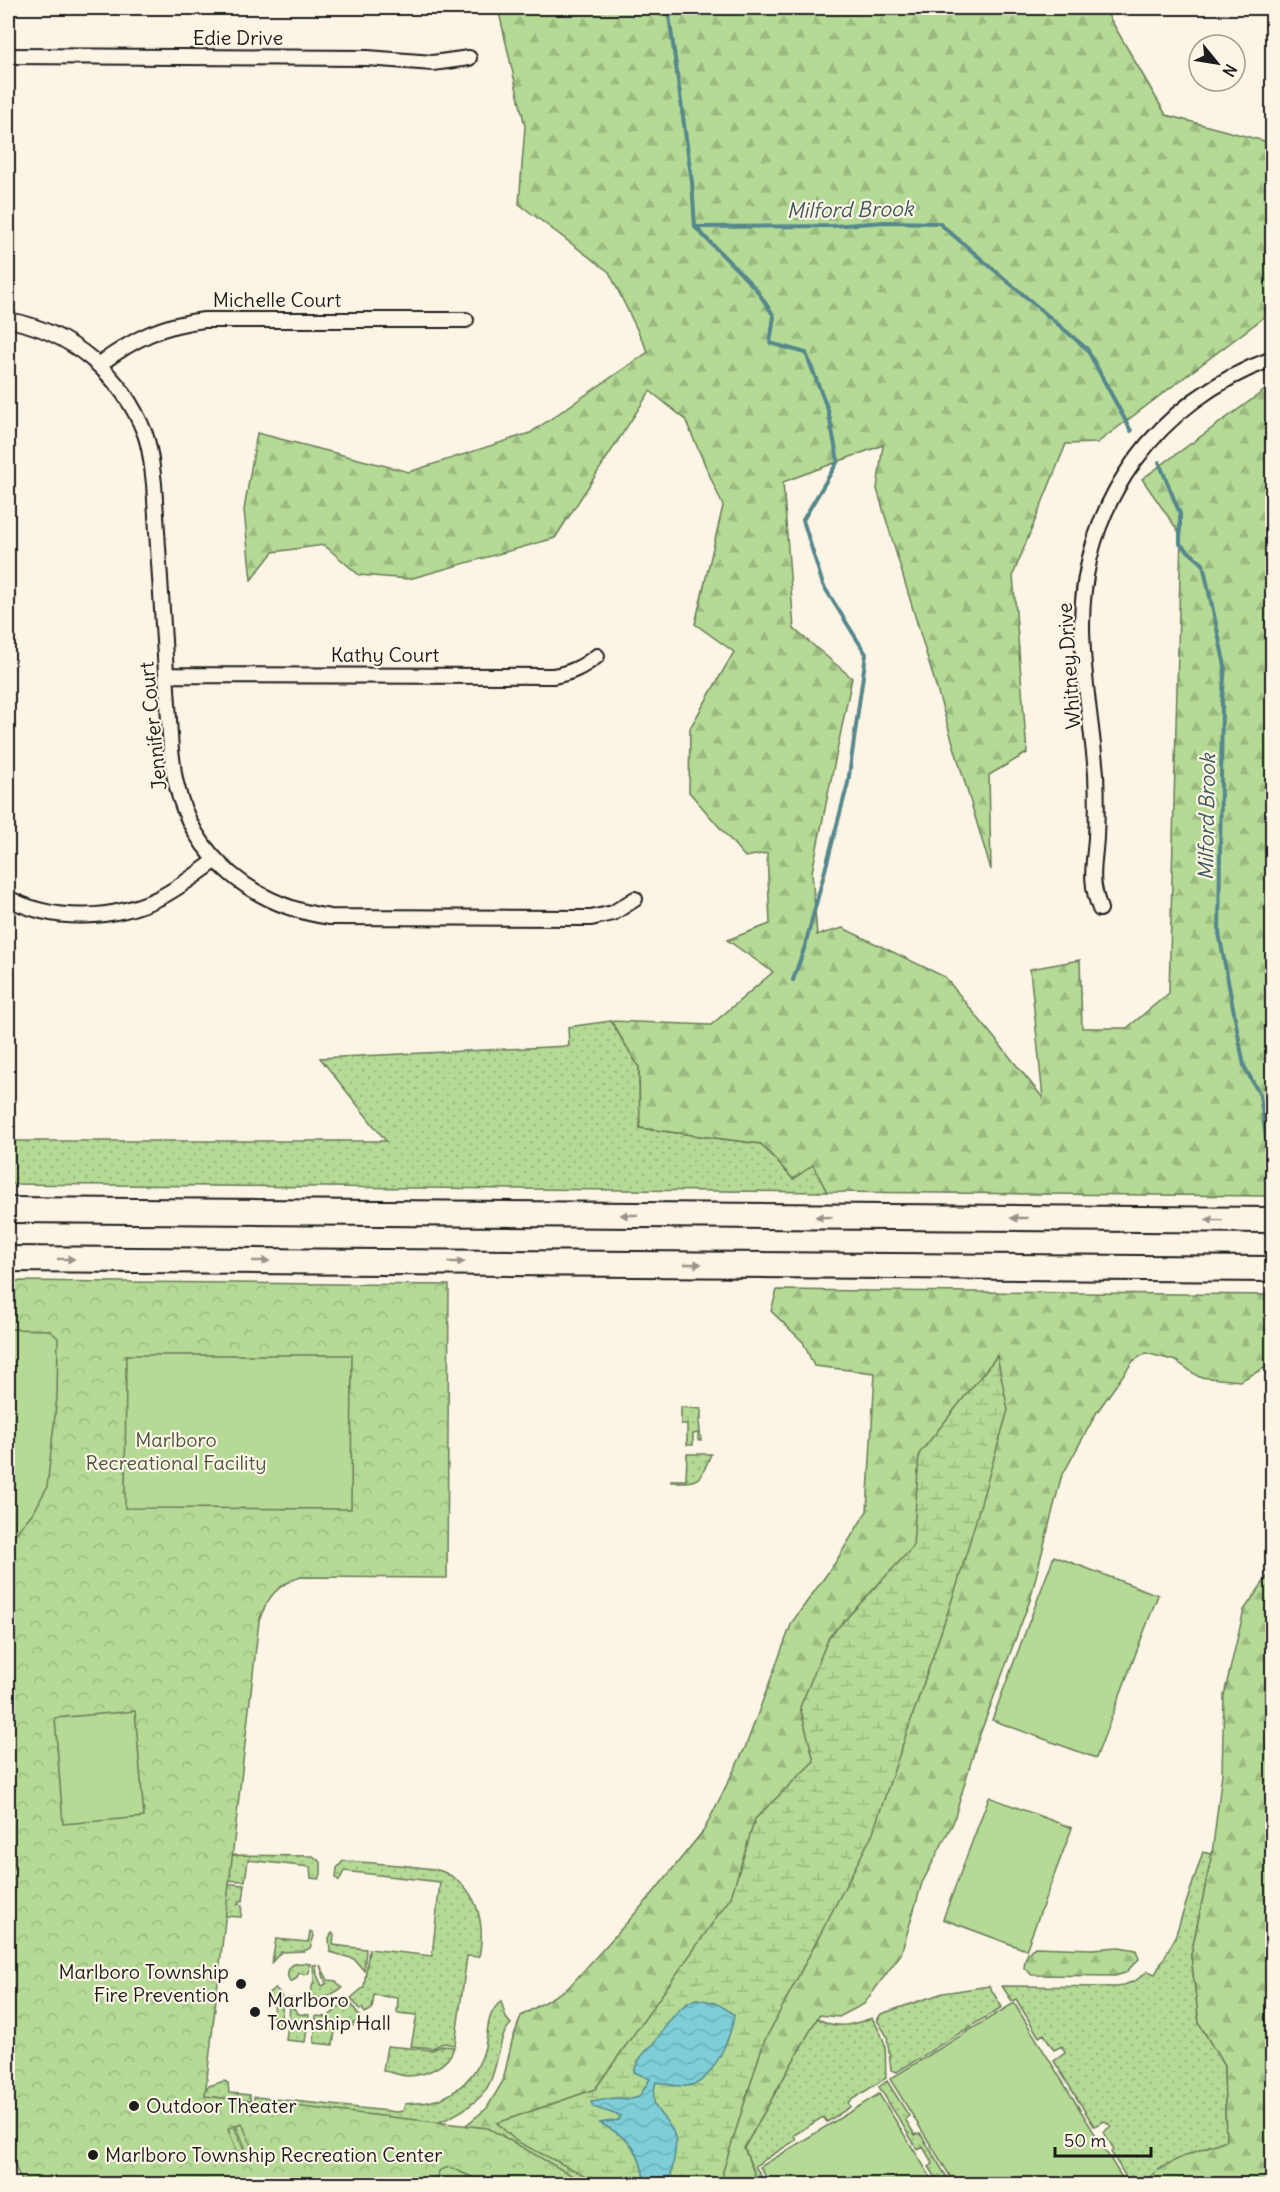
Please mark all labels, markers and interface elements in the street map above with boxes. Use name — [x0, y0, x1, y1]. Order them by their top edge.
street label: Edie Drive — [193, 25, 283, 50]
north arrow — [1187, 33, 1247, 93]
text: N — [1219, 61, 1241, 80]
water label: Milford Brook — [786, 195, 915, 224]
street label: Michelle Court — [213, 287, 341, 312]
street label: Whitney Drive — [1052, 602, 1085, 730]
street label: Kathy Court — [331, 642, 440, 667]
street label: Jennifer Court — [133, 660, 172, 792]
water label: Milford Brook — [1192, 752, 1221, 881]
one-way arrow — [620, 1210, 639, 1220]
one-way arrow — [815, 1212, 834, 1221]
one-way arrow — [1010, 1213, 1029, 1223]
one-way arrow — [1205, 1215, 1224, 1225]
one-way arrow — [56, 1254, 75, 1264]
one-way arrow — [251, 1256, 270, 1266]
one-way arrow — [446, 1257, 465, 1267]
one-way arrow — [683, 1259, 702, 1269]
park label: Marlboro Recreational Facility — [85, 1427, 267, 1475]
place label: Marlboro Township Fire Prevention — [58, 1959, 229, 2007]
marker: Marlboro Township Fire Prevention — [234, 1977, 248, 1991]
place label: Marlboro Township Hall — [267, 1987, 391, 2035]
marker: Marlboro Township Hall — [248, 2005, 262, 2019]
place label: Outdoor Theater — [146, 2093, 297, 2118]
marker: Outdoor Theater — [127, 2099, 141, 2113]
scale bar — [1055, 2120, 1151, 2158]
text: 50 m — [1064, 2129, 1106, 2152]
place label: Marlboro Township Recreation Center — [105, 2142, 442, 2167]
marker: Marlboro Township Recreation Center — [86, 2148, 100, 2162]

